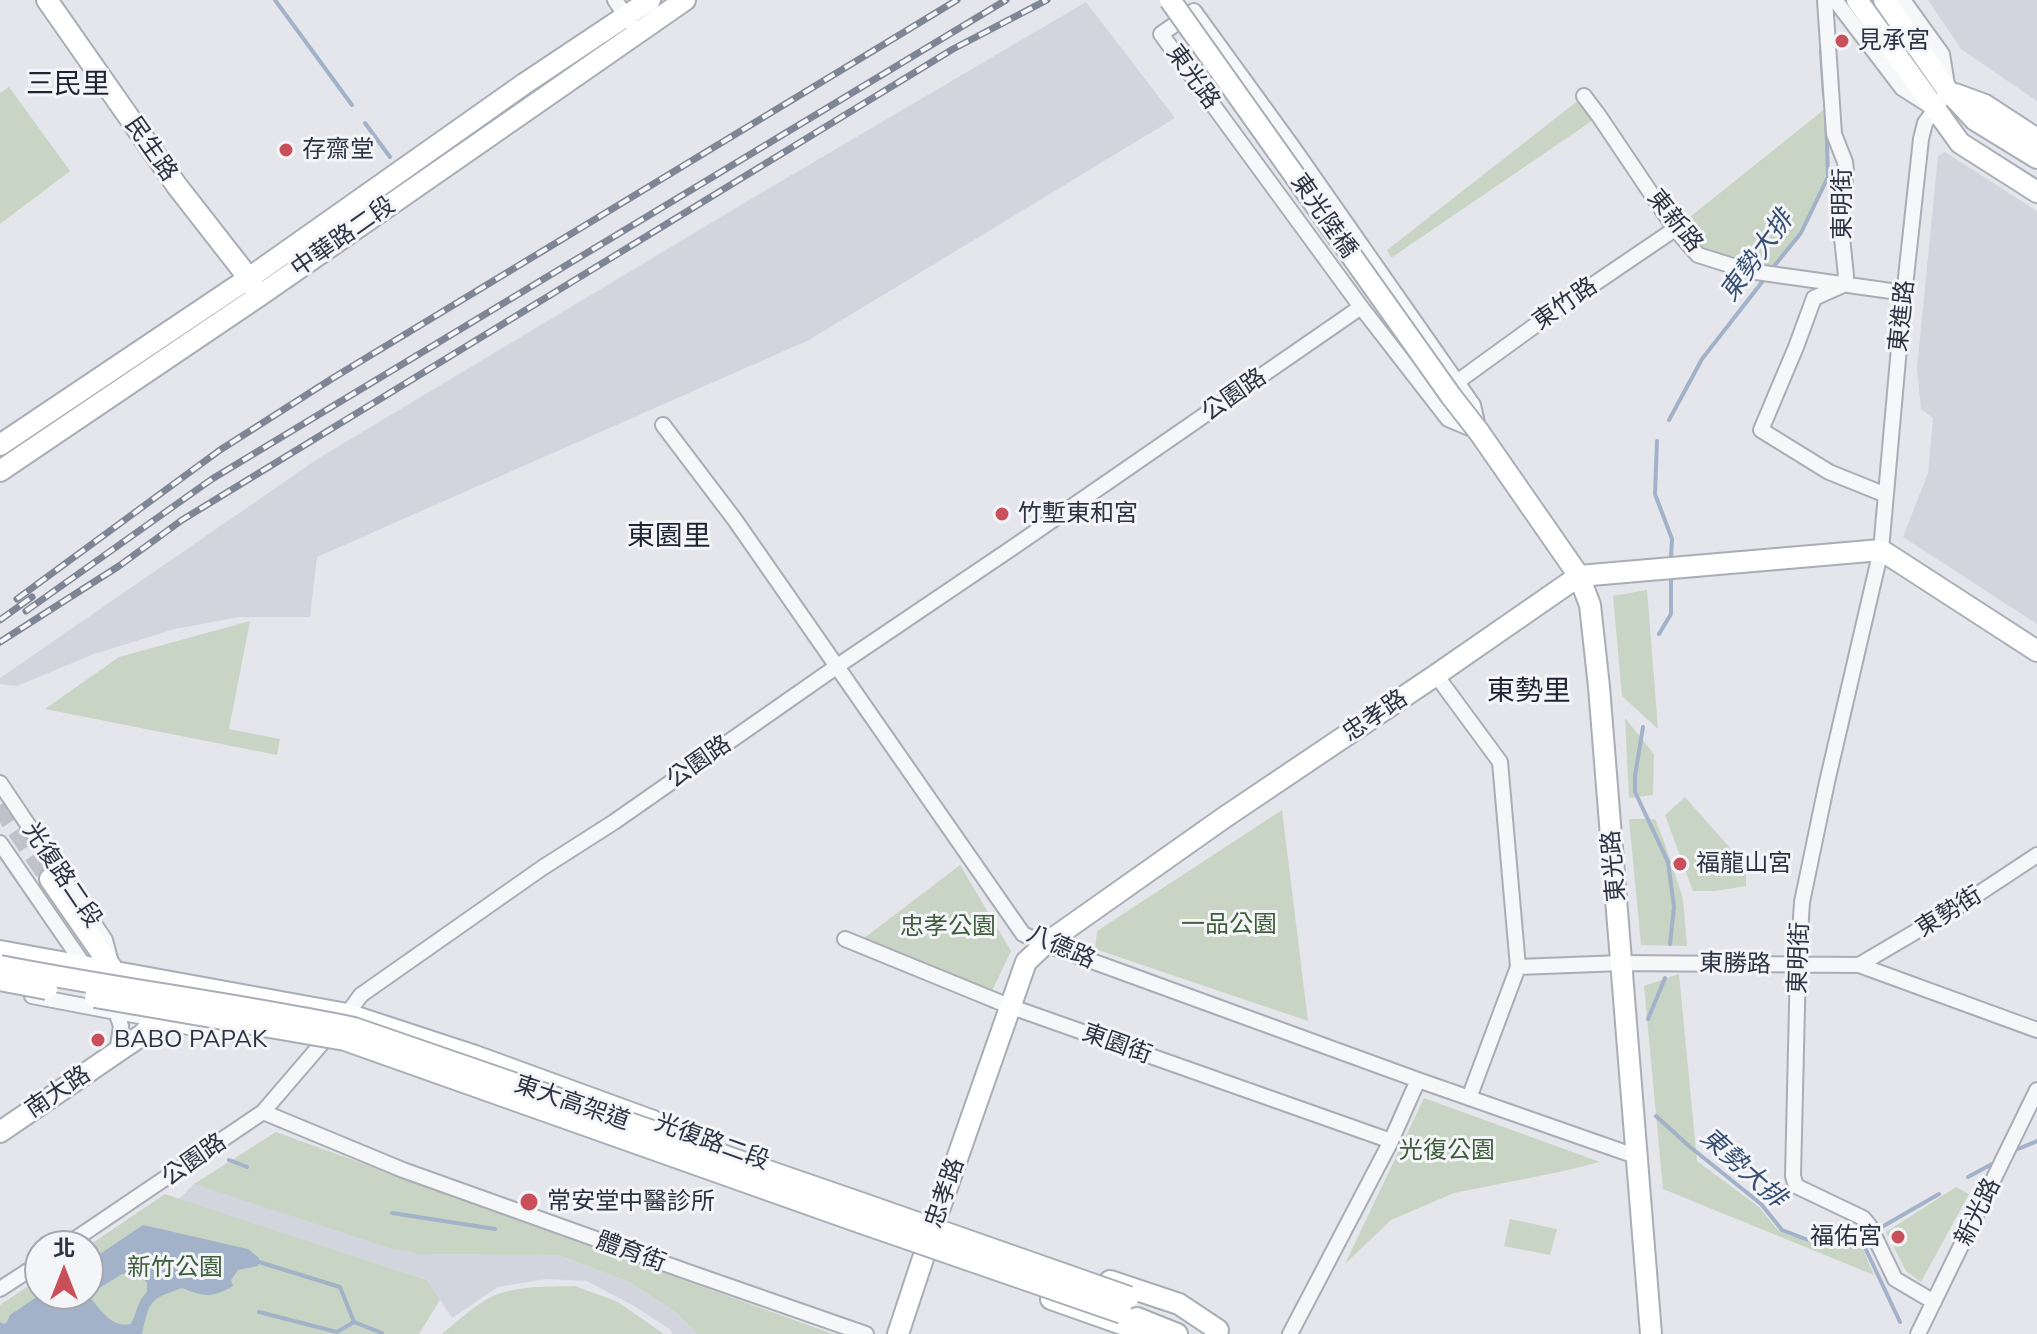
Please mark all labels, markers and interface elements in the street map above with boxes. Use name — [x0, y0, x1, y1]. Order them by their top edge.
place label: 見承宮 — [1858, 27, 1930, 55]
marker: 見承宮 — [1833, 32, 1851, 50]
street label: 東光路 — [1160, 39, 1226, 115]
district label: 三民里 — [26, 68, 110, 102]
street label: 民生路 — [119, 111, 183, 187]
place label: 存齋堂 — [302, 136, 374, 164]
marker: 存齋堂 — [277, 141, 295, 159]
street label: 東光陸橋 — [1285, 168, 1363, 264]
street label: 東明街 — [1829, 168, 1857, 240]
street label: 東新路 — [1641, 184, 1709, 258]
street label: 中華路二段 — [286, 191, 400, 283]
water label: 東勢大排 — [1714, 205, 1800, 307]
street label: 東竹路 — [1527, 272, 1603, 336]
street label: 東進路 — [1884, 279, 1920, 353]
street label: 公園路 — [1196, 363, 1272, 427]
place label: 竹塹東和宮 — [1018, 500, 1138, 528]
marker: 竹塹東和宮 — [993, 505, 1011, 523]
district label: 東園里 — [627, 520, 711, 554]
district label: 東勢里 — [1487, 675, 1571, 709]
street label: 忠孝路 — [1337, 684, 1413, 748]
street label: 公園路 — [661, 730, 737, 794]
street label: 光復路二段 — [17, 817, 107, 933]
street label: 東光路 — [1597, 829, 1631, 903]
place label: 福龍山宮 — [1696, 850, 1792, 878]
marker: 福龍山宮 — [1671, 855, 1689, 873]
street label: 東勢街 — [1911, 881, 1987, 943]
park label: 一品公園 — [1181, 911, 1277, 939]
park label: 忠孝公園 — [900, 913, 996, 941]
street label: 八德路 — [1022, 919, 1100, 975]
street label: 東明街 — [1783, 922, 1815, 994]
street label: 東勝路 — [1699, 949, 1771, 979]
street label: 東園街 — [1078, 1018, 1156, 1070]
place label: BABO PAPAK — [114, 1026, 267, 1054]
marker: BABO PAPAK — [89, 1031, 107, 1049]
street label: 南大路 — [20, 1060, 96, 1124]
street label: 東大高架道 — [511, 1070, 633, 1136]
street label: 光復路二段 — [651, 1108, 773, 1176]
water label: 東勢大排 — [1694, 1122, 1792, 1214]
street label: 公園路 — [156, 1128, 232, 1192]
park label: 光復公園 — [1399, 1137, 1495, 1165]
street label: 忠孝路 — [920, 1154, 970, 1232]
street label: 新光路 — [1949, 1173, 2007, 1251]
place label: 常安堂中醫診所 — [547, 1188, 715, 1216]
marker: 常安堂中醫診所 — [518, 1191, 540, 1213]
place label: 福佑宮 — [1810, 1223, 1882, 1251]
street label: 體育街 — [592, 1226, 670, 1278]
marker: 福佑宮 — [1889, 1228, 1907, 1246]
north arrow — [24, 1230, 104, 1310]
text: 北 — [53, 1234, 75, 1262]
park label: 新竹公園 — [127, 1254, 223, 1282]

